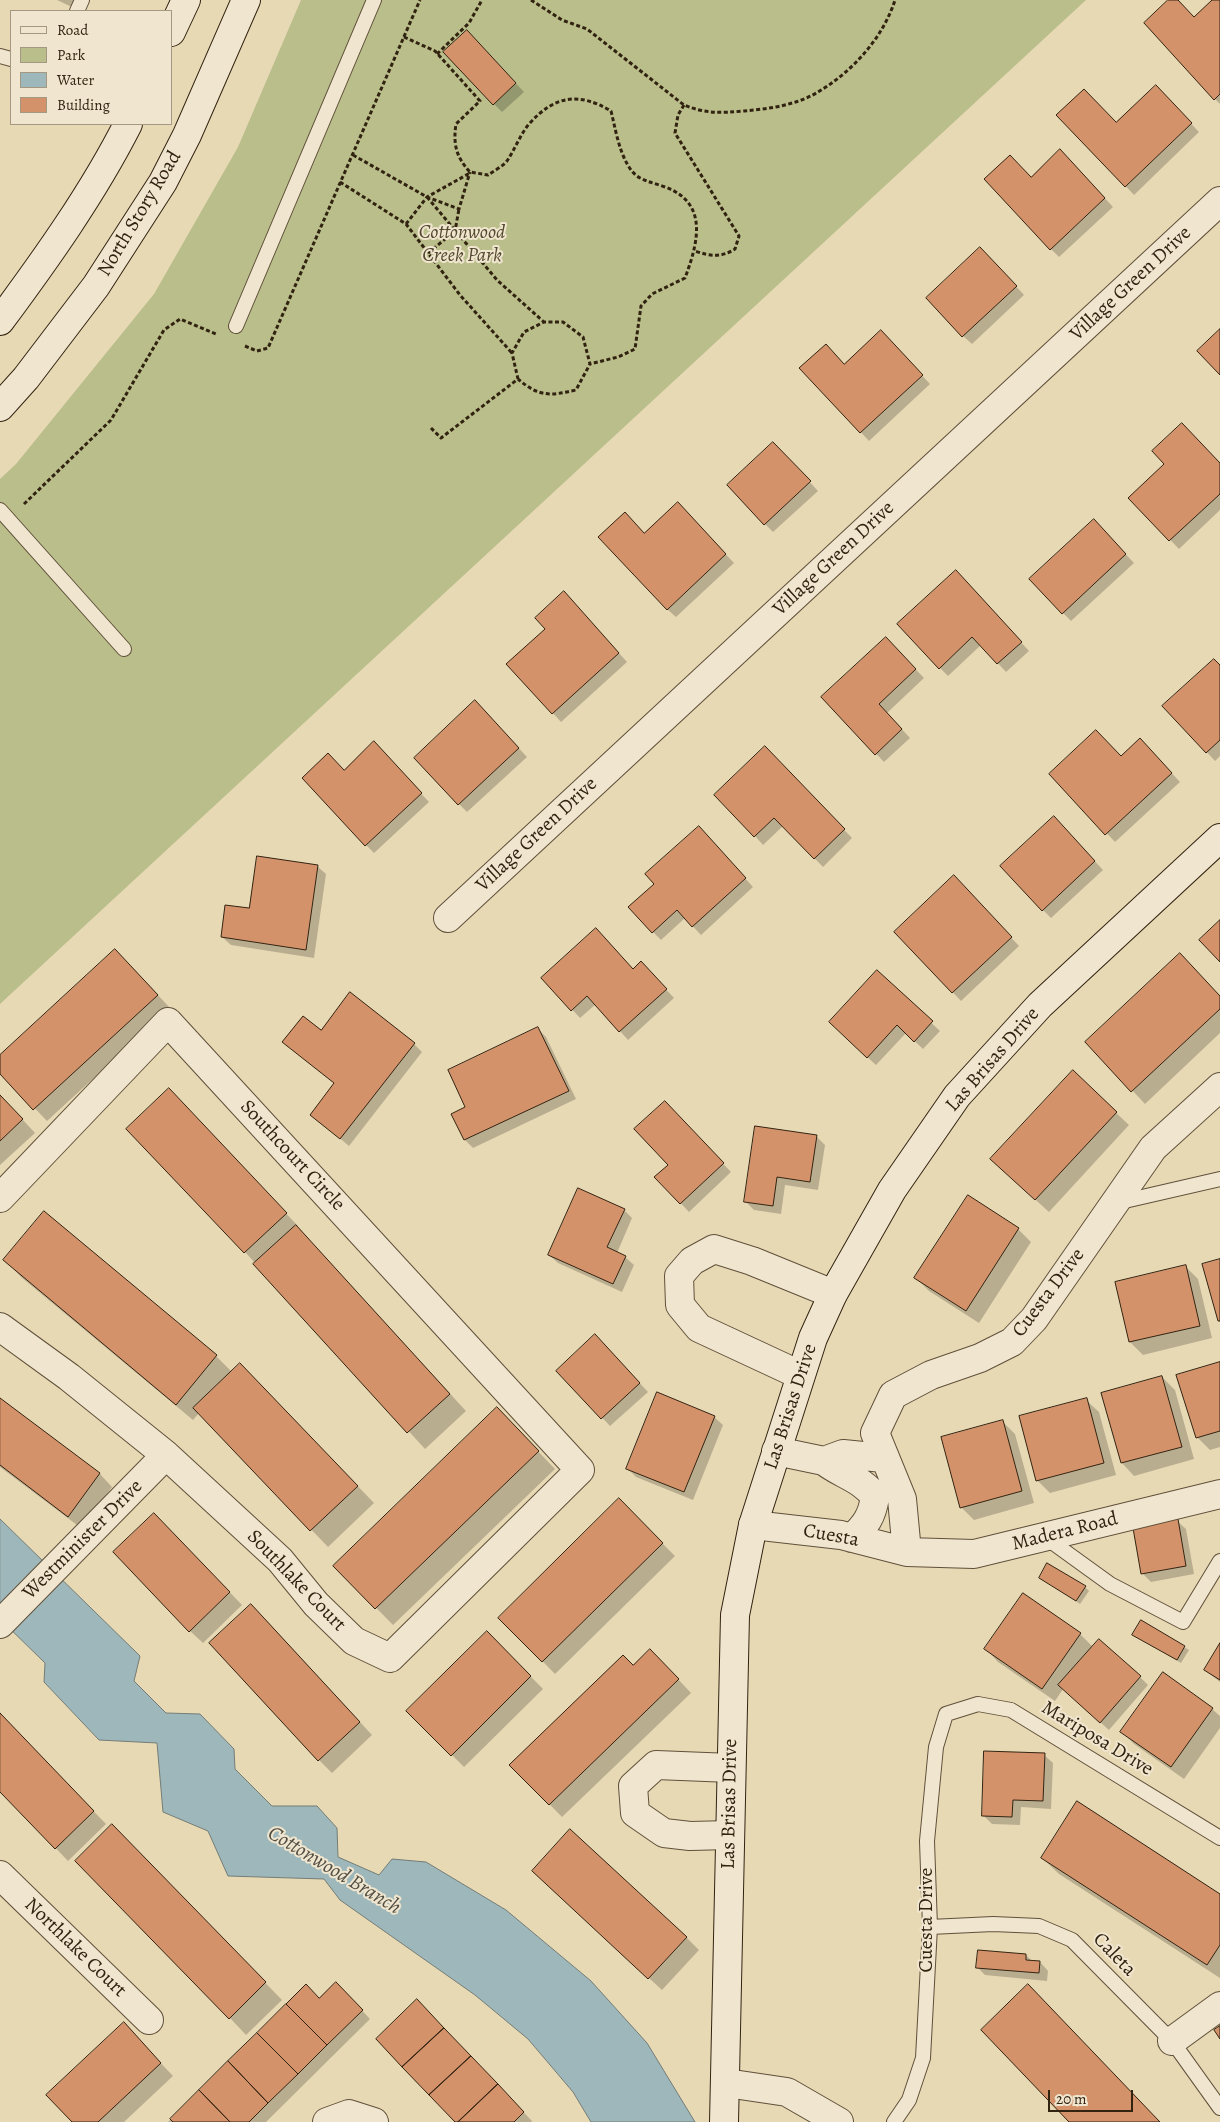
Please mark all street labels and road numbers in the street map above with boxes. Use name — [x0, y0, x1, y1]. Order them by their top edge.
street label: North Story Road — [93, 147, 187, 281]
street label: Village Green Drive — [1065, 222, 1197, 346]
street label: Village Green Drive — [768, 497, 900, 621]
street label: Village Green Drive — [471, 773, 603, 897]
street label: Las Brisas Drive — [941, 1003, 1045, 1117]
street label: Southcourt Circle — [234, 1096, 350, 1216]
street label: Cuesta Drive — [1008, 1244, 1090, 1342]
street label: Las Brisas Drive — [759, 1341, 823, 1473]
street label: Westminister Drive — [18, 1475, 148, 1605]
street label: Madera Road — [1010, 1507, 1120, 1557]
street label: Cuesta — [801, 1519, 861, 1553]
street label: Southlake Court — [241, 1525, 351, 1637]
street label: Mariposa Drive — [1037, 1696, 1157, 1782]
street label: Las Brisas Drive — [717, 1738, 743, 1870]
street label: Cuesta Drive — [915, 1867, 939, 1973]
street label: Northlake Court — [19, 1893, 131, 2003]
street label: Caleta — [1087, 1928, 1141, 1982]

